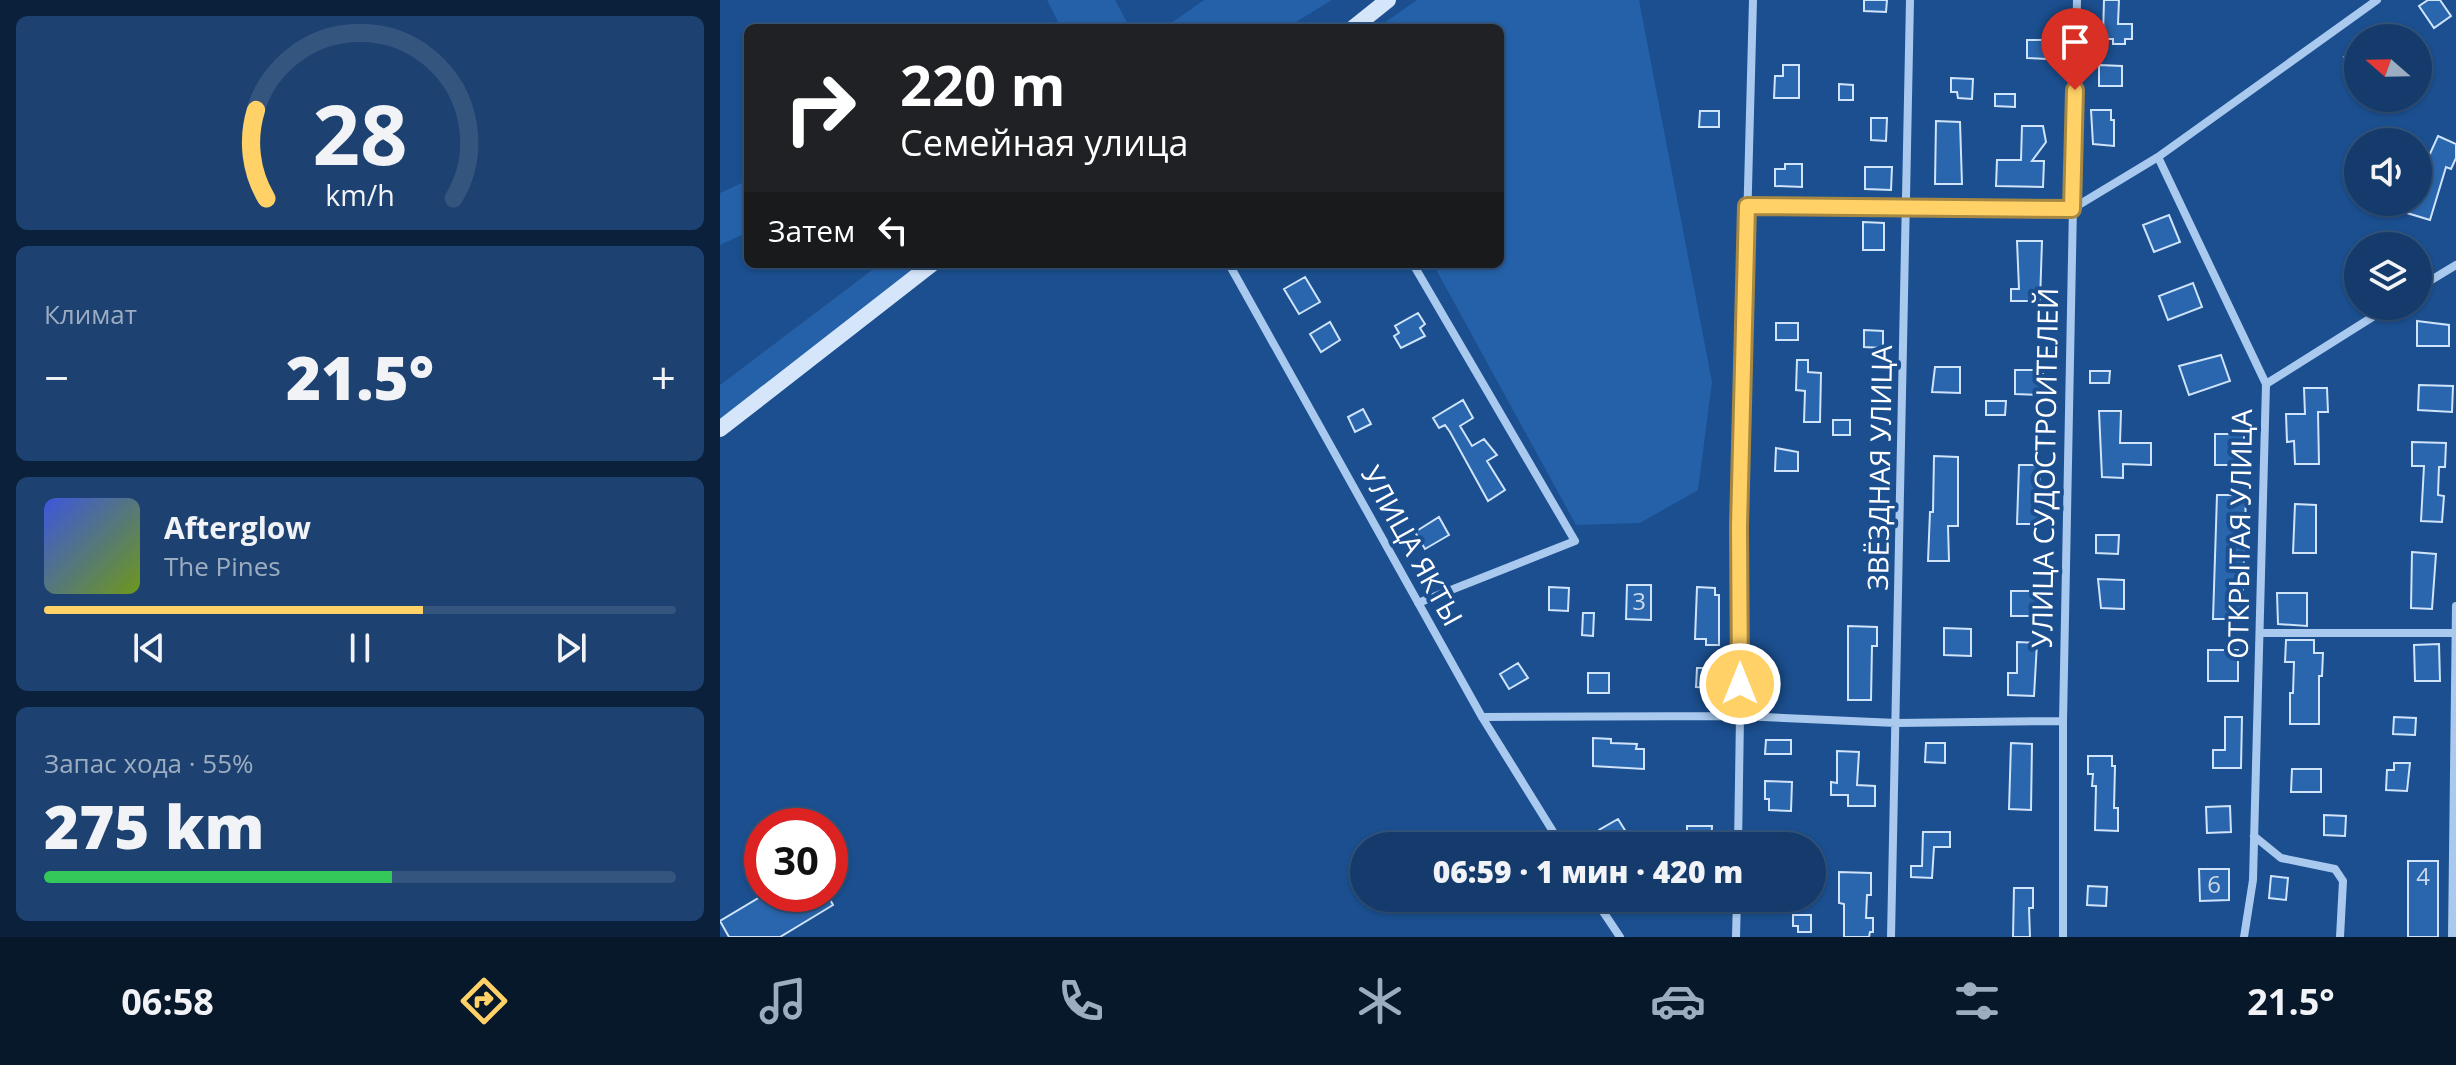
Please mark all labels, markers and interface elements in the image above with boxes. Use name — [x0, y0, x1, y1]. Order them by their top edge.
pin — [2041, 8, 2109, 90]
icon: arrive — [2053, 20, 2097, 64]
north arrow — [2344, 24, 2432, 112]
map controls — [2344, 24, 2432, 320]
text: 220 m — [900, 46, 1066, 122]
icon: right — [768, 56, 872, 160]
text: 28 — [312, 76, 408, 189]
text: Семейная улица — [900, 118, 1189, 167]
button: sound — [2344, 128, 2432, 216]
text: km/h — [325, 175, 395, 214]
icon: left — [871, 208, 915, 252]
text: Затем — [768, 210, 855, 251]
button: layers — [2344, 232, 2432, 320]
street label: УЛИЦА СУДОСТРОИТЕЛЕЙ — [2022, 288, 2066, 648]
text: Климат — [44, 296, 137, 332]
text: 21.5° — [286, 336, 434, 418]
street label: ЗВЁЗДНАЯ УЛИЦА — [1858, 345, 1900, 591]
text: − — [44, 347, 69, 407]
text: + — [651, 347, 676, 407]
street label: ОТКРЫТАЯ УЛИЦА — [2218, 409, 2260, 659]
street label: УЛИЦА ЯКТЫ — [1353, 459, 1473, 632]
text: Afterglow — [164, 507, 311, 548]
text: The Pines — [164, 548, 281, 584]
house number: 3 — [1632, 584, 1646, 617]
icon: previous — [127, 626, 171, 670]
icon: pause — [338, 626, 382, 670]
icon: next — [549, 626, 593, 670]
position arrow — [1698, 642, 1782, 726]
text: Запас хода · 55% — [44, 745, 254, 781]
text: 275 km — [44, 785, 265, 867]
speed limit sign: 30 — [744, 808, 848, 912]
text: 06:59 · 1 мин · 420 m — [1433, 851, 1743, 892]
house number: 4 — [2416, 859, 2430, 892]
house number: 6 — [2207, 867, 2221, 900]
icon: directions — [456, 973, 512, 1029]
icon: music — [755, 973, 811, 1029]
icon: phone — [1053, 973, 1109, 1029]
icon: climate — [1352, 973, 1408, 1029]
icon: car — [1650, 973, 1706, 1029]
icon: filters — [1949, 973, 2005, 1029]
text: 06:58 — [121, 977, 214, 1026]
text: 21.5° — [2247, 977, 2335, 1026]

